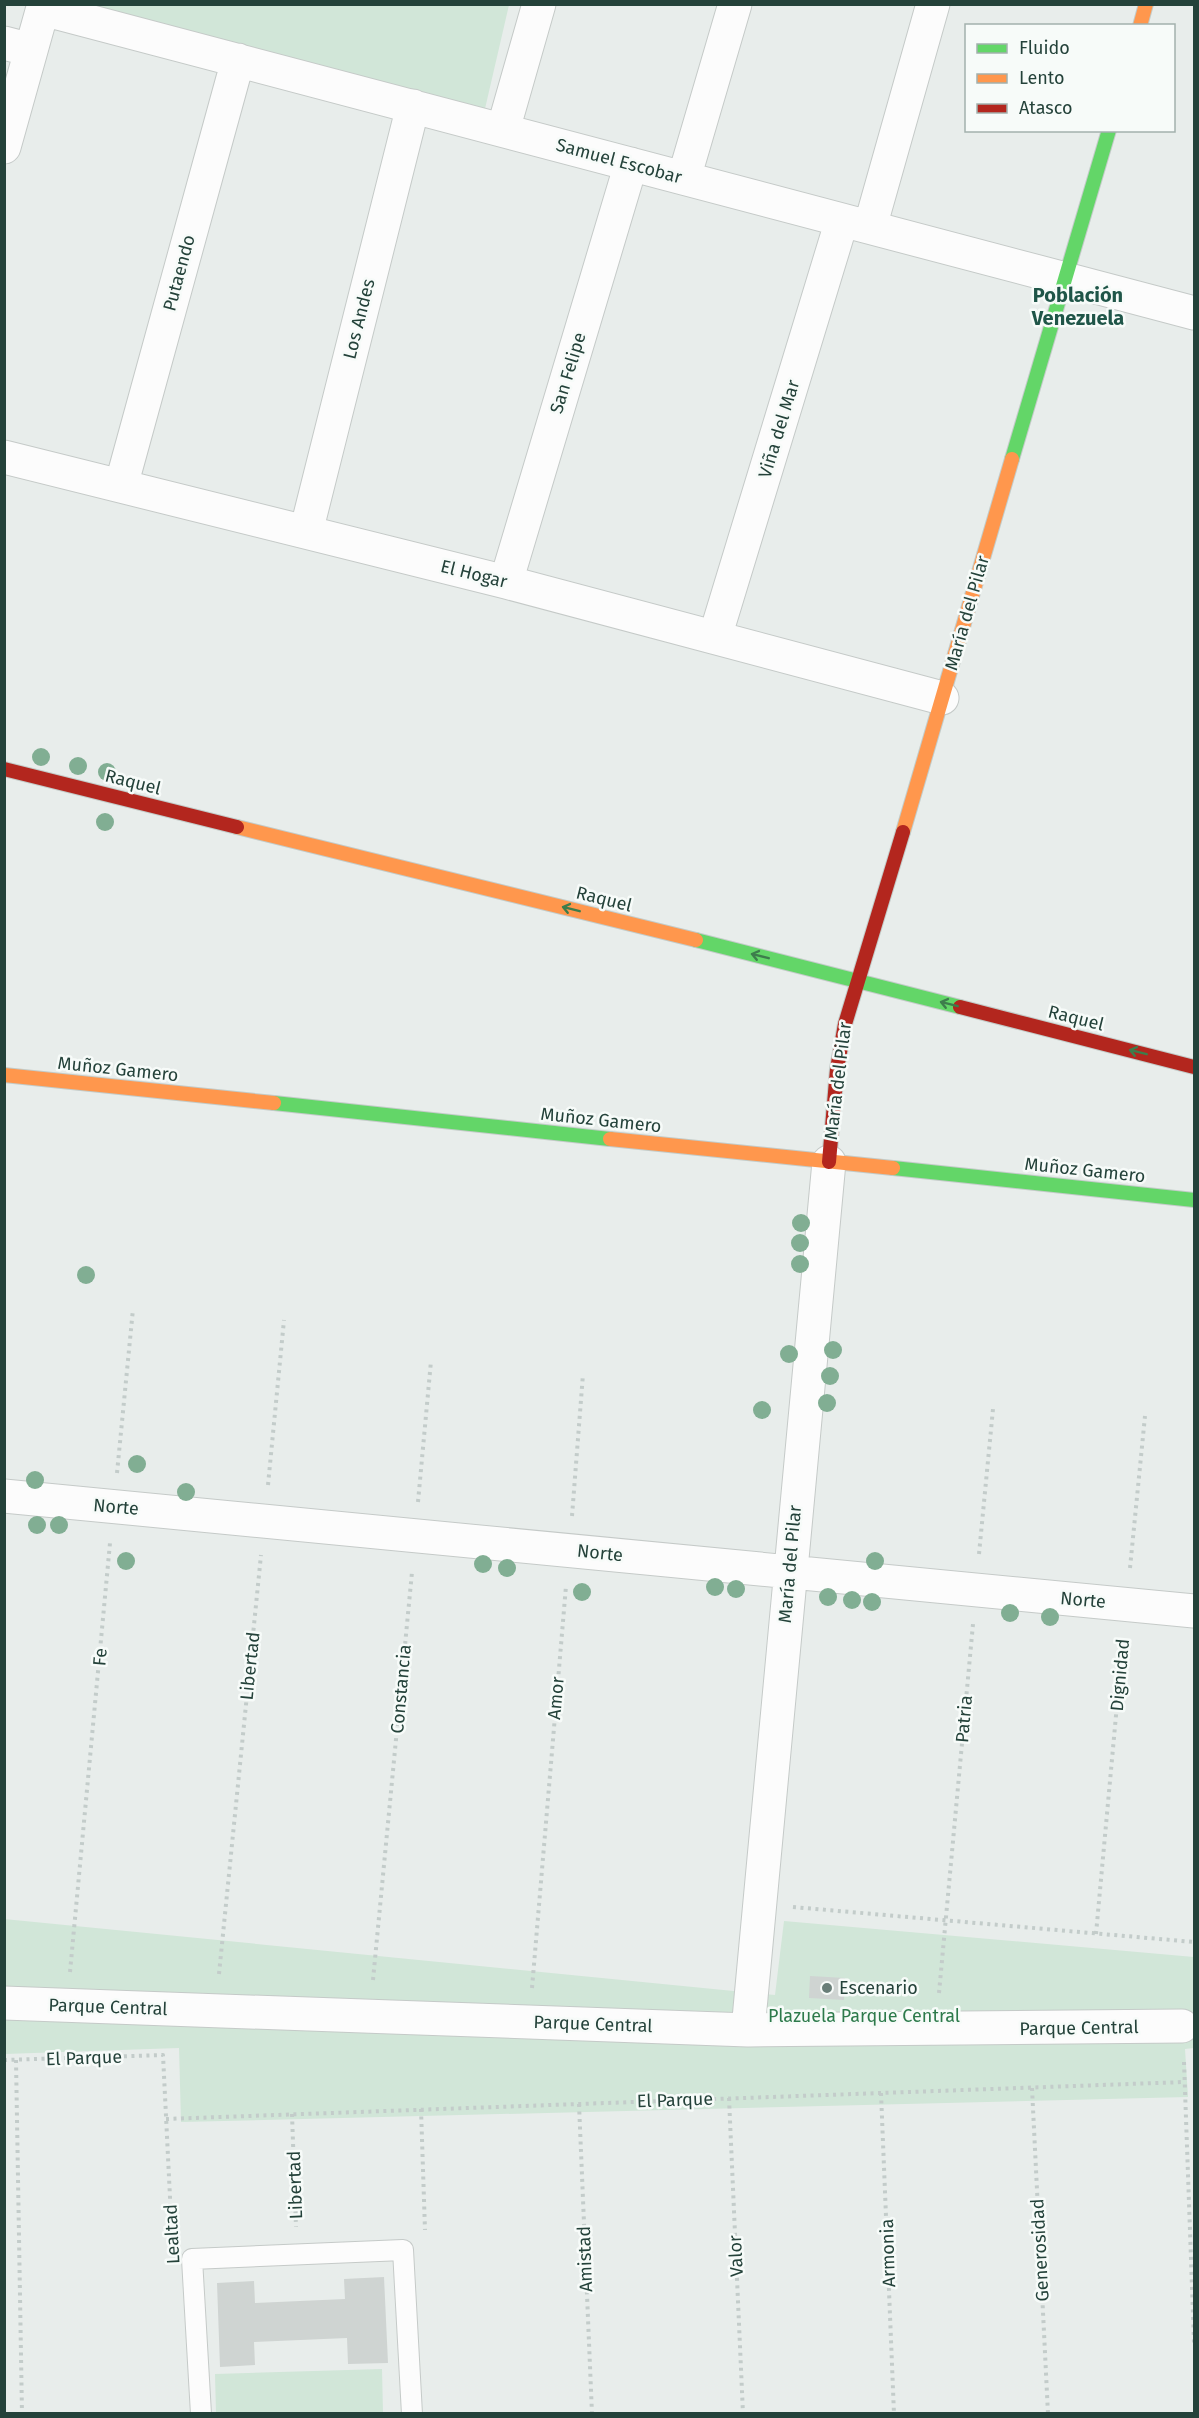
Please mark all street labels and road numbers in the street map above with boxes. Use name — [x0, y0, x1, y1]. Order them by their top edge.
street label: Samuel Escobar — [554, 134, 684, 188]
street label: Putaendo — [158, 232, 200, 314]
street label: Los Andes — [338, 277, 380, 361]
street label: San Felipe — [545, 330, 591, 416]
street label: Viña del Mar — [754, 377, 804, 481]
street label: María del Pilar — [940, 553, 994, 673]
street label: El Hogar — [438, 555, 510, 593]
street label: Raquel — [103, 764, 163, 800]
street label: Raquel — [574, 881, 634, 917]
street label: Raquel — [1046, 1000, 1106, 1036]
street label: María del Pilar — [820, 1021, 856, 1141]
street label: Muñoz Gamero — [57, 1052, 179, 1086]
street label: Muñoz Gamero — [540, 1103, 662, 1137]
street label: Muñoz Gamero — [1024, 1153, 1146, 1187]
street label: Norte — [92, 1494, 140, 1520]
street label: María del Pilar — [774, 1504, 806, 1624]
street label: Norte — [576, 1540, 624, 1566]
street label: Norte — [1059, 1587, 1107, 1613]
street label: Libertad — [235, 1631, 265, 1701]
street label: Dignidad — [1106, 1638, 1134, 1712]
street label: Constancia — [386, 1644, 416, 1734]
street label: Fe — [88, 1647, 112, 1667]
street label: Amor — [543, 1675, 569, 1720]
street label: Patria — [951, 1694, 977, 1744]
street label: Parque Central — [48, 1994, 168, 2020]
street label: Parque Central — [533, 2011, 653, 2037]
street label: Parque Central — [1019, 2016, 1139, 2040]
street label: El Parque — [46, 2046, 122, 2070]
street label: El Parque — [637, 2088, 713, 2112]
street label: Libertad — [283, 2150, 307, 2220]
street label: Generosidad — [1026, 2198, 1054, 2302]
street label: Lealtad — [159, 2203, 185, 2265]
street label: Armonia — [876, 2218, 900, 2288]
street label: Amistad — [573, 2226, 597, 2292]
street label: Valor — [724, 2235, 748, 2277]

